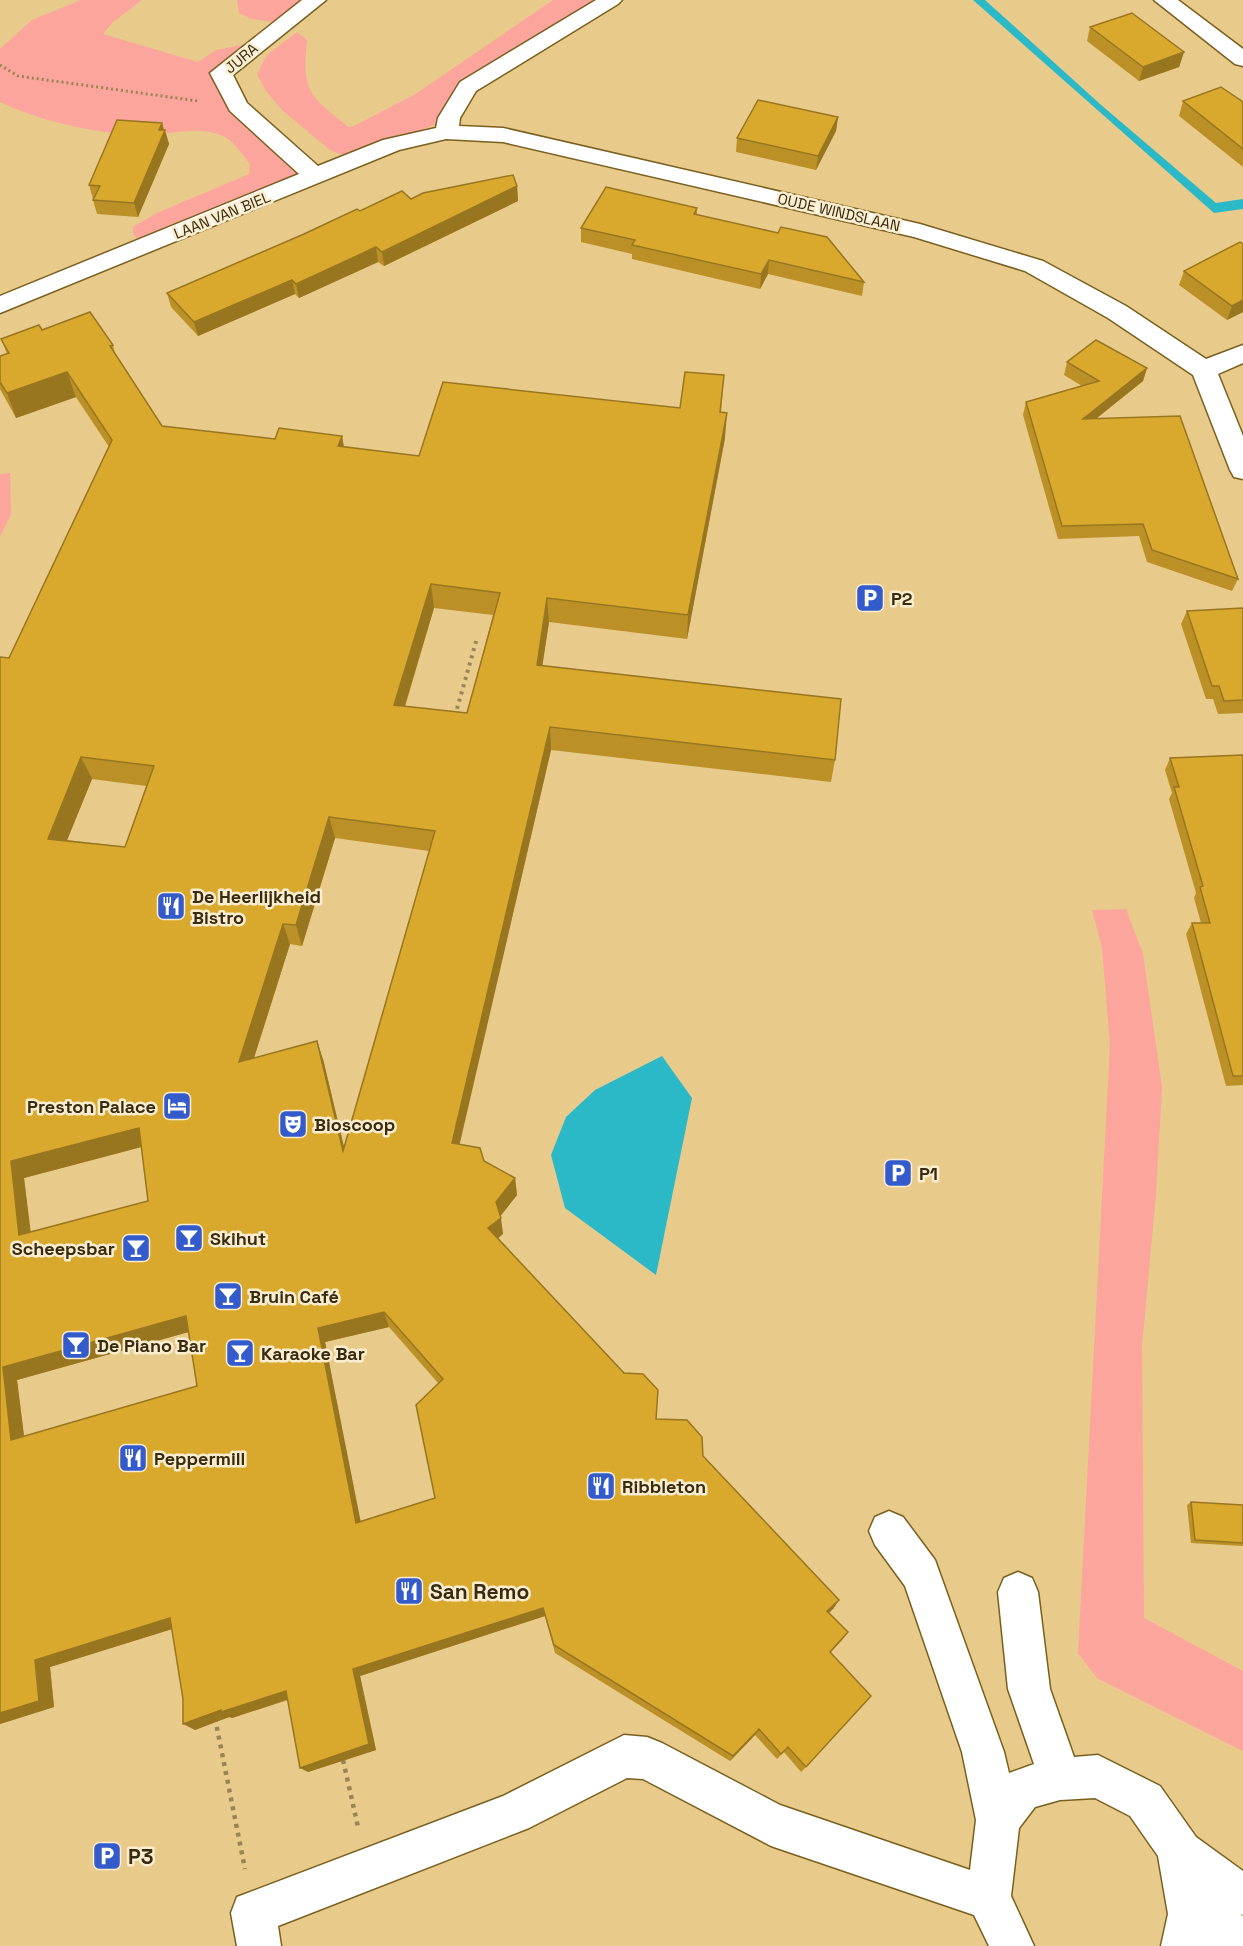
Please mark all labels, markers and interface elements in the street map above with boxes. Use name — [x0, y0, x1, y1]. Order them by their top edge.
street label: JURA — [220, 38, 262, 77]
street label: LAAN VAN BIEL — [171, 187, 273, 243]
street label: OUDE WINDSLAAN — [776, 189, 902, 235]
parking icon: P2 — [854, 582, 886, 614]
place label: P2 — [891, 587, 913, 610]
place label: De Heerlijkheid Bistro — [192, 885, 321, 929]
restaurant icon: De Heerlijkheid Bistro — [155, 890, 187, 922]
hotel icon: Preston Palace — [161, 1090, 193, 1122]
place label: Preston Palace — [27, 1095, 156, 1118]
theatre icon: Bioscoop — [277, 1108, 309, 1140]
place label: Bioscoop — [314, 1113, 395, 1136]
parking icon: P1 — [882, 1157, 914, 1189]
place label: P1 — [919, 1162, 938, 1185]
bar icon: Skihut — [173, 1222, 205, 1254]
place label: Skihut — [210, 1227, 266, 1250]
bar icon: Scheepsbar — [120, 1232, 152, 1264]
place label: Scheepsbar — [12, 1237, 115, 1260]
bar icon: Bruin Café — [212, 1280, 244, 1312]
place label: Bruin Café — [249, 1285, 339, 1308]
bar icon: De Piano Bar — [60, 1329, 92, 1361]
place label: De Piano Bar — [97, 1334, 206, 1357]
bar icon: Karaoke Bar — [224, 1337, 256, 1369]
place label: Karaoke Bar — [261, 1342, 365, 1365]
restaurant icon: Peppermill — [117, 1442, 149, 1474]
place label: Peppermill — [154, 1447, 245, 1470]
restaurant icon: Ribbleton — [585, 1470, 617, 1502]
place label: Ribbleton — [622, 1475, 706, 1498]
restaurant icon: San Remo — [393, 1575, 425, 1607]
place label: San Remo — [430, 1578, 529, 1605]
parking icon: P3 — [91, 1840, 123, 1872]
place label: P3 — [128, 1843, 153, 1870]

